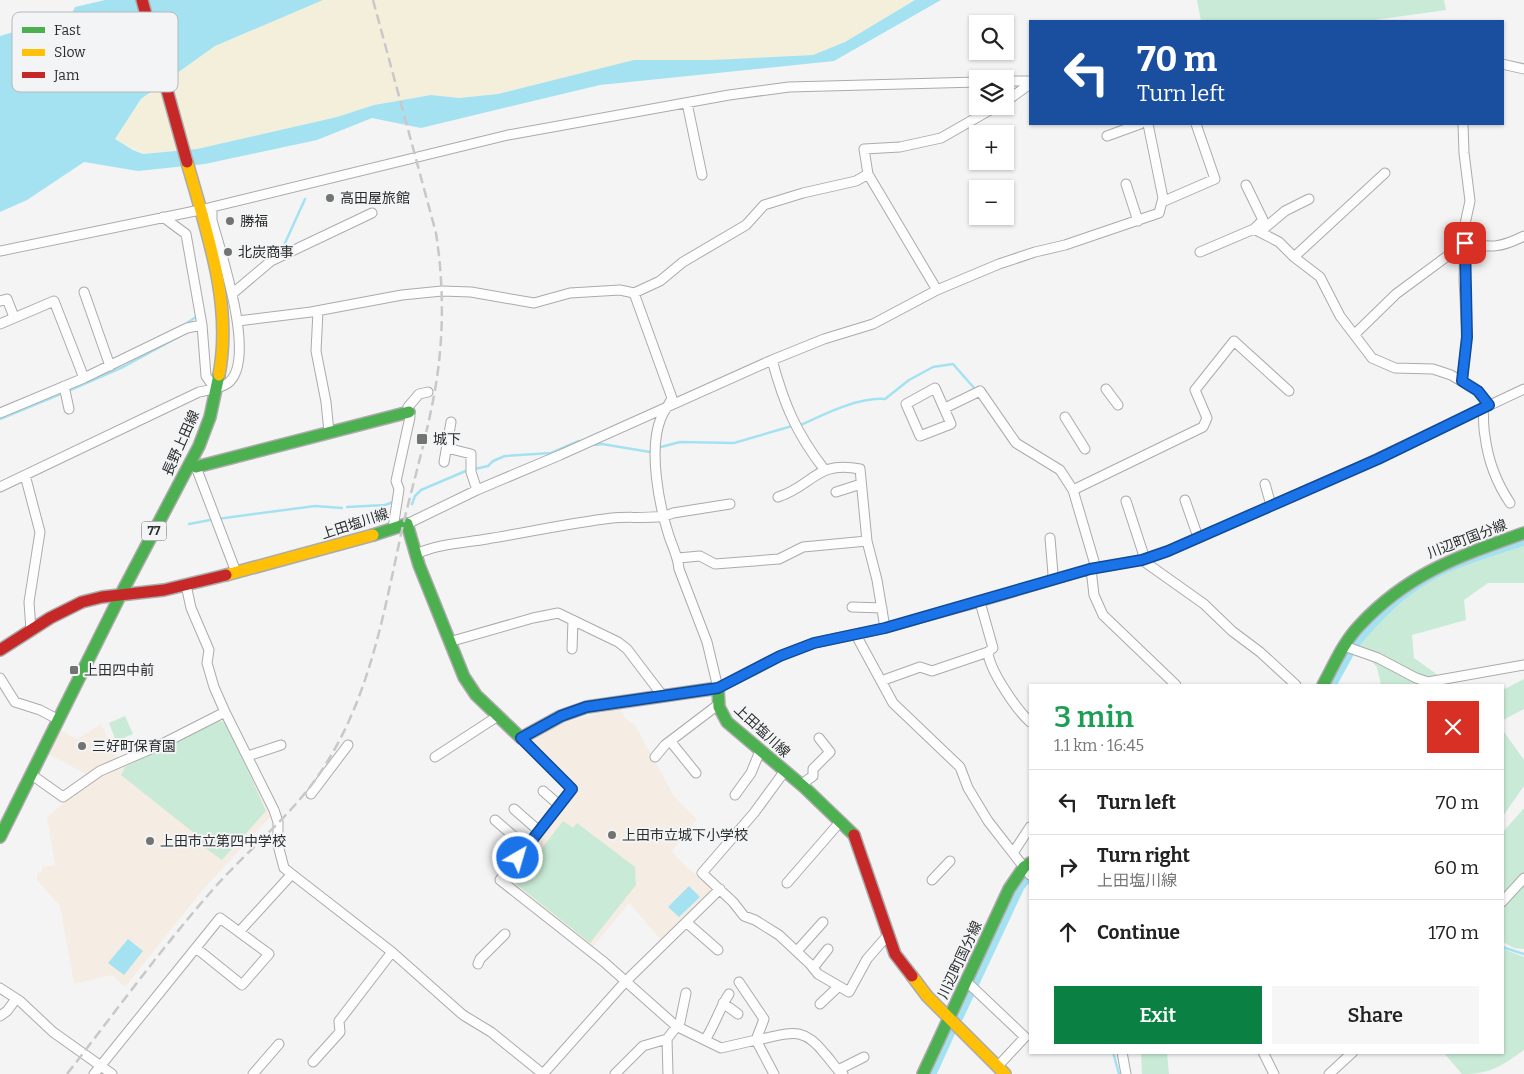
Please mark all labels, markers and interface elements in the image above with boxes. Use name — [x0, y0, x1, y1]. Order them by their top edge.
legend — [12, 12, 178, 92]
map controls — [969, 15, 1014, 225]
button: search — [969, 15, 1014, 60]
text: Fast — [54, 22, 81, 39]
text: 70 m — [1137, 38, 1217, 80]
icon: left — [1054, 40, 1119, 105]
text: Slow — [54, 44, 86, 61]
text: Jam — [53, 67, 80, 84]
button: layers — [969, 70, 1014, 115]
text: Turn left — [1137, 80, 1225, 107]
button: + — [969, 125, 1014, 170]
button: − — [969, 180, 1014, 225]
place label: 高田屋旅館 — [340, 190, 410, 207]
marker: 高田屋旅館 — [324, 192, 336, 204]
place label: 勝福 — [240, 213, 268, 230]
marker: 勝福 — [224, 215, 236, 227]
pin — [1444, 222, 1486, 264]
icon: arrive — [1451, 229, 1479, 257]
place label: 北炭商事 — [238, 244, 294, 261]
marker: 北炭商事 — [222, 246, 234, 258]
street label: 長野上田線 — [159, 408, 203, 478]
place label: 城下 — [433, 431, 461, 448]
marker: 城下 — [415, 432, 429, 446]
street label: 上田塩川線 — [319, 505, 391, 543]
street label: 川辺町国分線 — [1425, 516, 1509, 562]
road number: 77 — [142, 522, 166, 540]
place label: 上田四中前 — [84, 662, 154, 679]
marker: 上田四中前 — [68, 664, 80, 676]
text: 3 min — [1054, 699, 1134, 735]
street label: 上田塩川線 — [731, 701, 793, 761]
button: close — [1427, 701, 1479, 753]
text: 1.1 km · 16:45 — [1054, 736, 1144, 755]
place label: 三好町保育園 — [92, 738, 176, 755]
marker: 三好町保育園 — [76, 740, 88, 752]
icon: left — [1054, 788, 1082, 816]
text: Turn left — [1097, 791, 1176, 814]
text: 70 m — [1436, 791, 1479, 814]
place label: 上田市立城下小学校 — [622, 827, 748, 844]
marker: 上田市立城下小学校 — [606, 829, 618, 841]
position arrow — [491, 831, 543, 883]
place label: 上田市立第四中学校 — [160, 833, 286, 850]
marker: 上田市立第四中学校 — [144, 835, 156, 847]
text: Turn right — [1097, 844, 1190, 867]
icon: right — [1054, 853, 1082, 881]
text: 60 m — [1434, 856, 1479, 879]
text: 上田塩川線 — [1097, 871, 1177, 890]
street label: 川辺町国分線 — [935, 918, 985, 1002]
icon: ahead — [1054, 918, 1082, 946]
text: Continue — [1097, 921, 1180, 944]
text: 170 m — [1428, 921, 1479, 944]
button: Exit — [1054, 986, 1262, 1044]
button: Share — [1272, 986, 1479, 1044]

